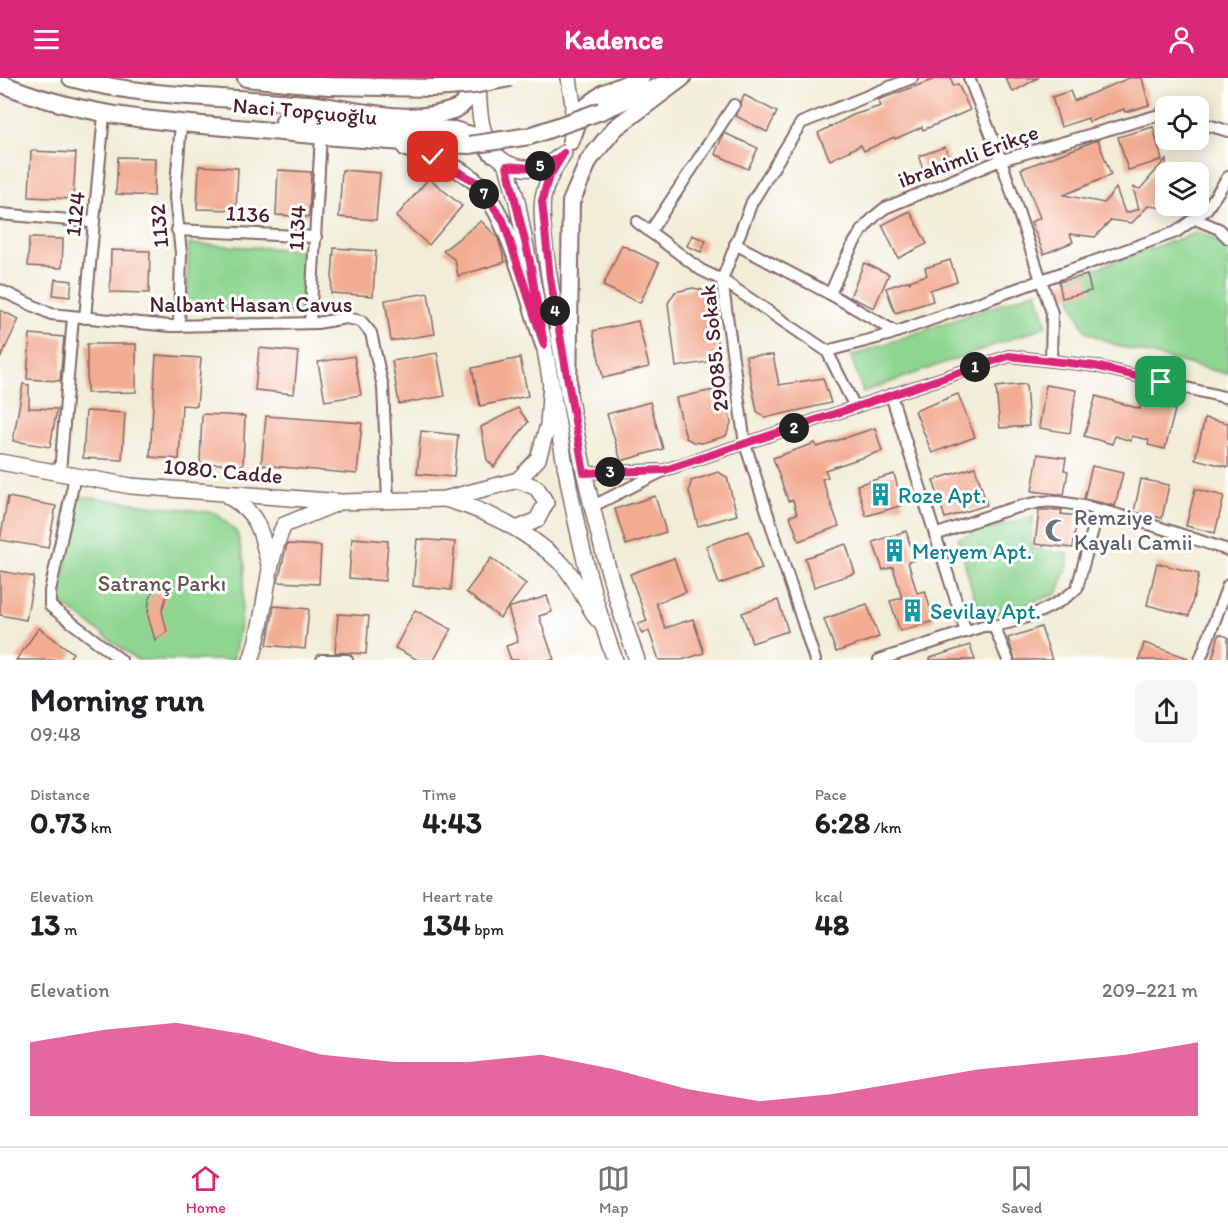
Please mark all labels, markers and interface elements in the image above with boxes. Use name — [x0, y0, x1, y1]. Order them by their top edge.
icon: menu — [30, 23, 63, 56]
text: Kadence — [564, 23, 664, 56]
icon: person — [1165, 23, 1198, 56]
street label: Naci Topçuoğlu — [232, 91, 378, 131]
map controls — [1155, 96, 1209, 216]
button: locate — [1155, 96, 1209, 150]
street label: ibrahimli Erikçe — [894, 118, 1042, 194]
pin — [407, 131, 458, 182]
icon: check — [416, 140, 449, 173]
pin: 5 — [525, 151, 555, 181]
text: 5 — [536, 156, 544, 175]
button: layers — [1155, 162, 1209, 216]
pin: 7 — [469, 179, 499, 209]
text: 7 — [480, 184, 488, 203]
street label: 1124 — [59, 190, 91, 238]
street label: 1136 — [225, 199, 271, 229]
street label: 1132 — [144, 202, 174, 249]
street label: 1134 — [282, 205, 312, 251]
street label: 29085. Sokak — [694, 283, 734, 413]
street label: Nalbant Hasan Cavus — [150, 291, 353, 318]
pin: 4 — [540, 296, 570, 326]
text: 4 — [550, 301, 560, 320]
pin: 1 — [960, 352, 990, 382]
pin — [1135, 356, 1186, 407]
text: 1 — [971, 357, 979, 376]
icon: arrive — [1144, 365, 1177, 398]
pin: 2 — [779, 413, 809, 443]
text: 2 — [790, 418, 798, 437]
street label: 1080. Cadde — [162, 452, 284, 490]
pin: 3 — [595, 457, 625, 487]
text: 3 — [606, 462, 614, 481]
building icon: Roze Apt. — [867, 482, 893, 508]
place label: Roze Apt. — [898, 482, 986, 509]
place label: Remziye Kayalı Camii — [1074, 504, 1193, 556]
mosque icon: Remziye Kayalı Camii — [1043, 517, 1069, 543]
building icon: Meryem Apt. — [881, 538, 907, 564]
place label: Meryem Apt. — [912, 538, 1032, 565]
park label: Satranç Parkı — [98, 570, 226, 597]
building icon: Sevilay Apt. — [899, 598, 925, 624]
place label: Sevilay Apt. — [930, 598, 1041, 625]
text: Morning run — [30, 680, 205, 719]
button: share — [1135, 680, 1198, 743]
text: 09:48 — [30, 722, 81, 746]
text: Distance — [30, 785, 90, 804]
text: Time — [422, 785, 456, 804]
text: Pace — [815, 785, 847, 804]
text: 0.73 — [30, 804, 87, 841]
text: 4:43 — [422, 804, 482, 841]
text: 6:28 — [815, 804, 870, 841]
text: km — [87, 818, 112, 837]
text: /km — [870, 818, 902, 837]
text: Elevation — [30, 887, 94, 906]
text: Heart rate — [422, 887, 493, 906]
text: kcal — [815, 887, 843, 906]
text: 13 — [30, 906, 60, 943]
text: 134 — [422, 906, 471, 943]
text: 48 — [815, 906, 849, 943]
text: m — [60, 920, 77, 939]
text: bpm — [471, 920, 504, 939]
text: Elevation — [30, 978, 109, 1002]
text: 209–221 m — [1102, 978, 1198, 1002]
tab: Home — [186, 1162, 226, 1217]
tab: Map — [597, 1162, 630, 1217]
tab: Saved — [1002, 1162, 1042, 1217]

